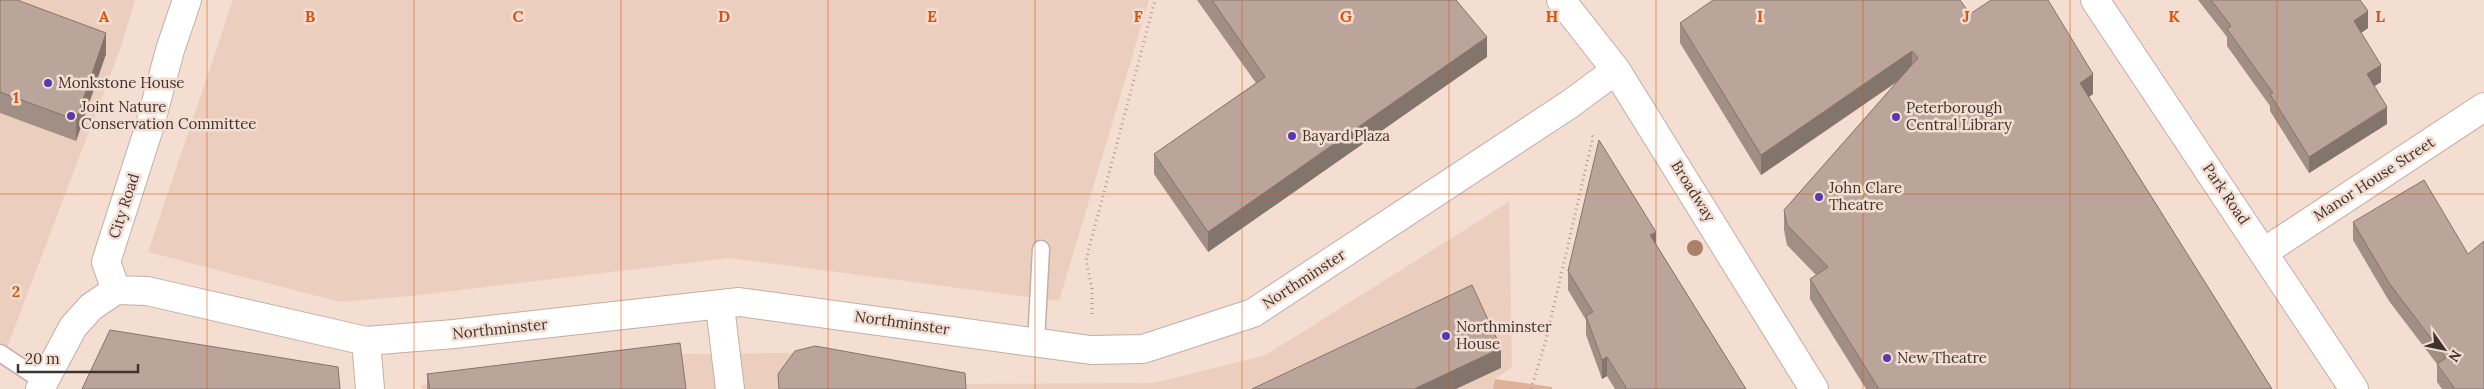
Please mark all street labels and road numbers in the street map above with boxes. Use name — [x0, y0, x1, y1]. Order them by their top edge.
street label: Manor House Street — [2310, 132, 2438, 225]
street label: Broadway — [1667, 157, 1720, 225]
street label: Park Road — [2199, 159, 2254, 228]
street label: City Road — [104, 171, 143, 241]
street label: Northminster — [1258, 244, 1349, 313]
street label: Northminster — [853, 306, 951, 339]
street label: Northminster — [451, 314, 549, 343]

